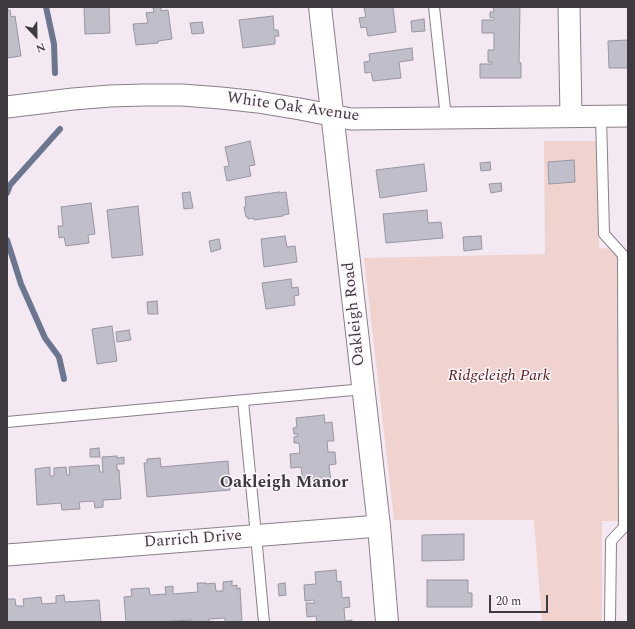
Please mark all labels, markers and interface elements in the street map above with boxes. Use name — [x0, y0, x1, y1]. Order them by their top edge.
north arrow — [16, 16, 56, 56]
text: N — [33, 38, 48, 57]
street label: White Oak Avenue — [225, 89, 361, 127]
street label: Oakleigh Road — [340, 261, 370, 367]
park label: Ridgeleigh Park — [448, 367, 550, 387]
district label: Oakleigh Manor — [220, 474, 348, 494]
street label: Darrich Drive — [143, 527, 243, 553]
scale bar — [491, 587, 550, 613]
text: 20 m — [496, 592, 521, 611]

